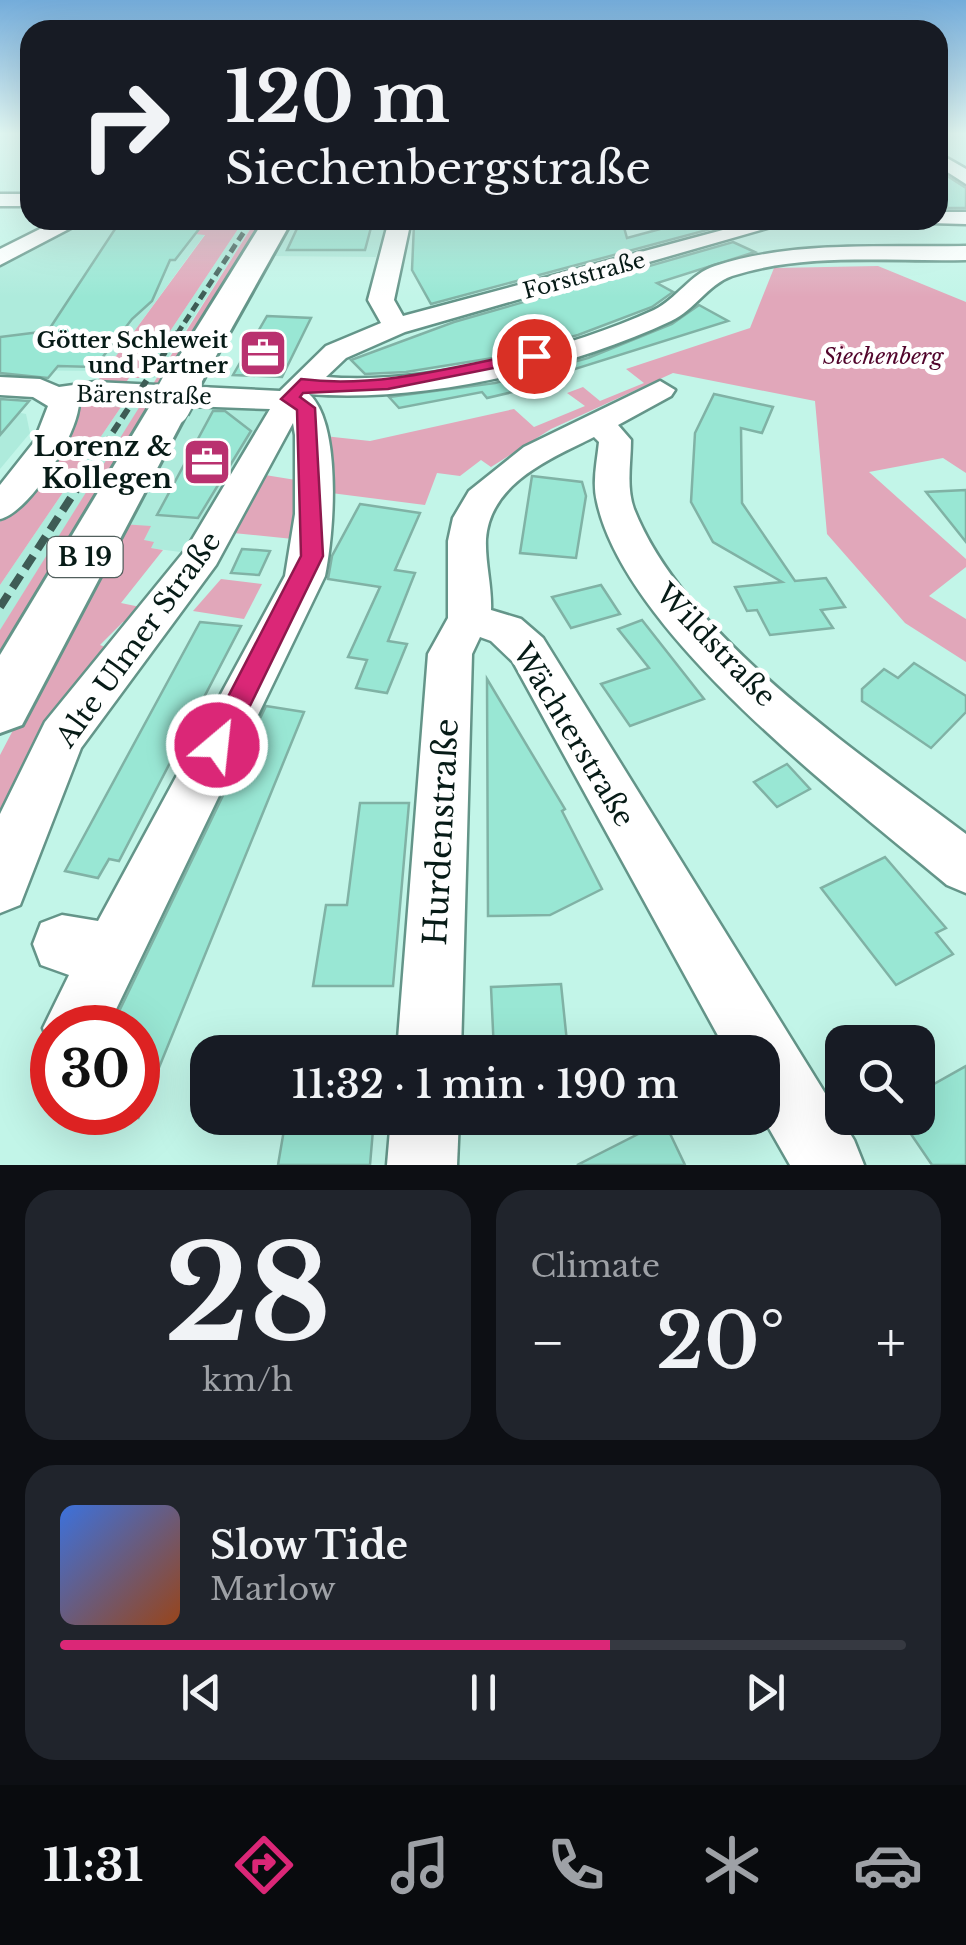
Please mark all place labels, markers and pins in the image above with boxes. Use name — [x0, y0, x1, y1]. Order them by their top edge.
pin — [492, 314, 577, 399]
place label: Götter Schleweit und Partner — [37, 327, 229, 379]
office icon: Götter Schleweit und Partner — [237, 327, 289, 379]
place label: Lorenz & Kollegen — [34, 429, 172, 496]
office icon: Lorenz & Kollegen — [181, 436, 233, 488]

